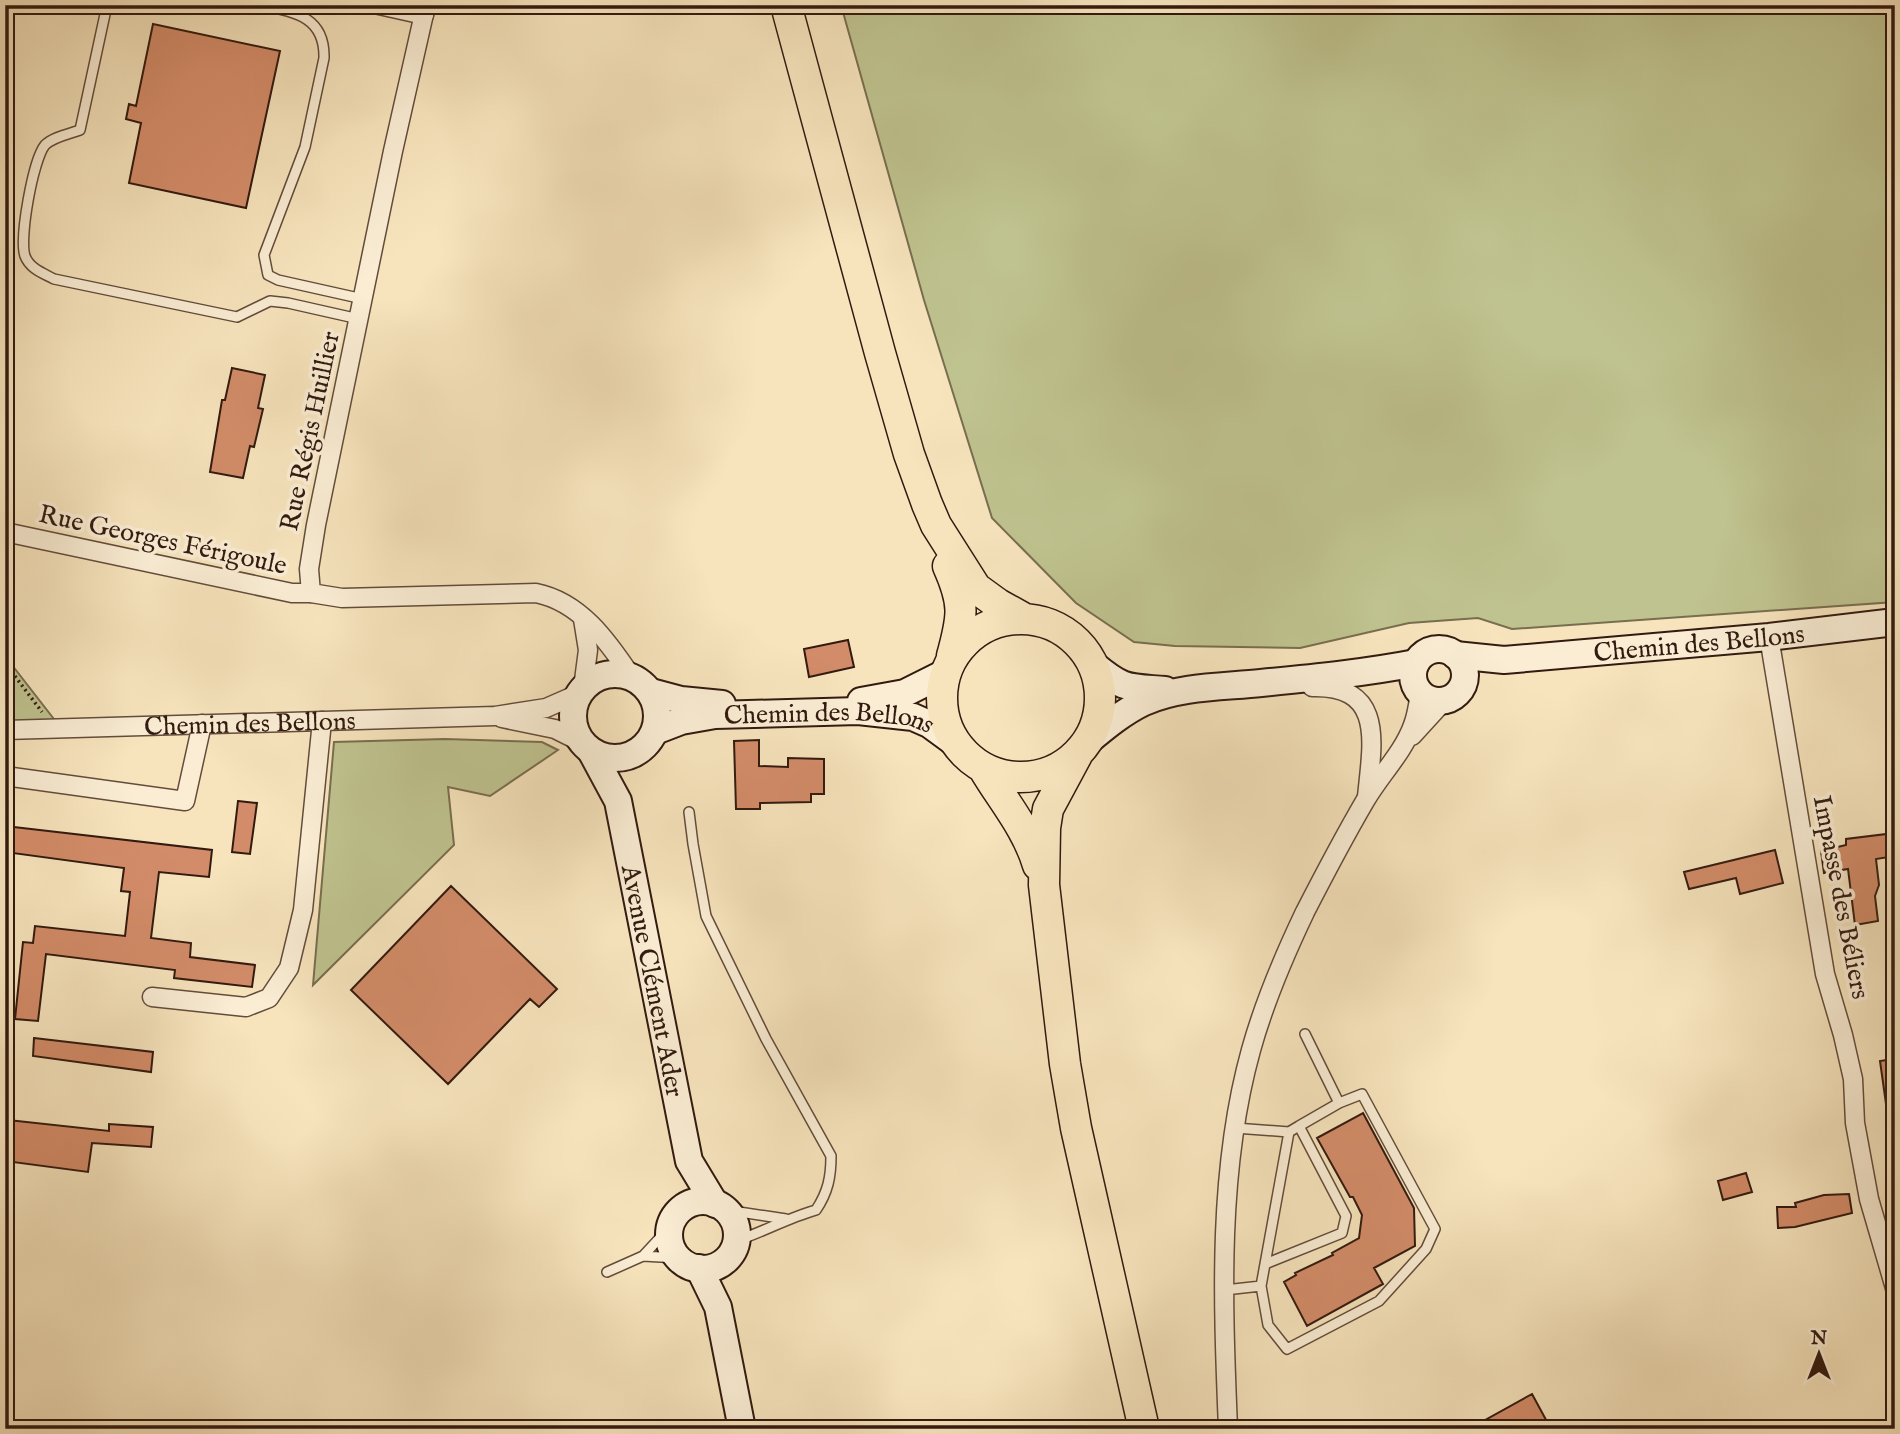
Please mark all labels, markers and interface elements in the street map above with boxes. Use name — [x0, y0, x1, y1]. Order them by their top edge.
street label: Rue Régis Huillier — [273, 328, 348, 534]
street label: Rue Georges Férigoule — [36, 498, 290, 583]
street label: Chemin des Bellons — [1592, 618, 1806, 670]
street label: Chemin des Bellons — [723, 696, 942, 741]
street label: Chemin des Bellons — [144, 705, 356, 744]
street label: Impasse des Béliers — [1805, 793, 1876, 1002]
street label: Avenue Clément Ader — [613, 861, 691, 1100]
north arrow — [1784, 1318, 1854, 1388]
text: N — [1810, 1327, 1828, 1351]

